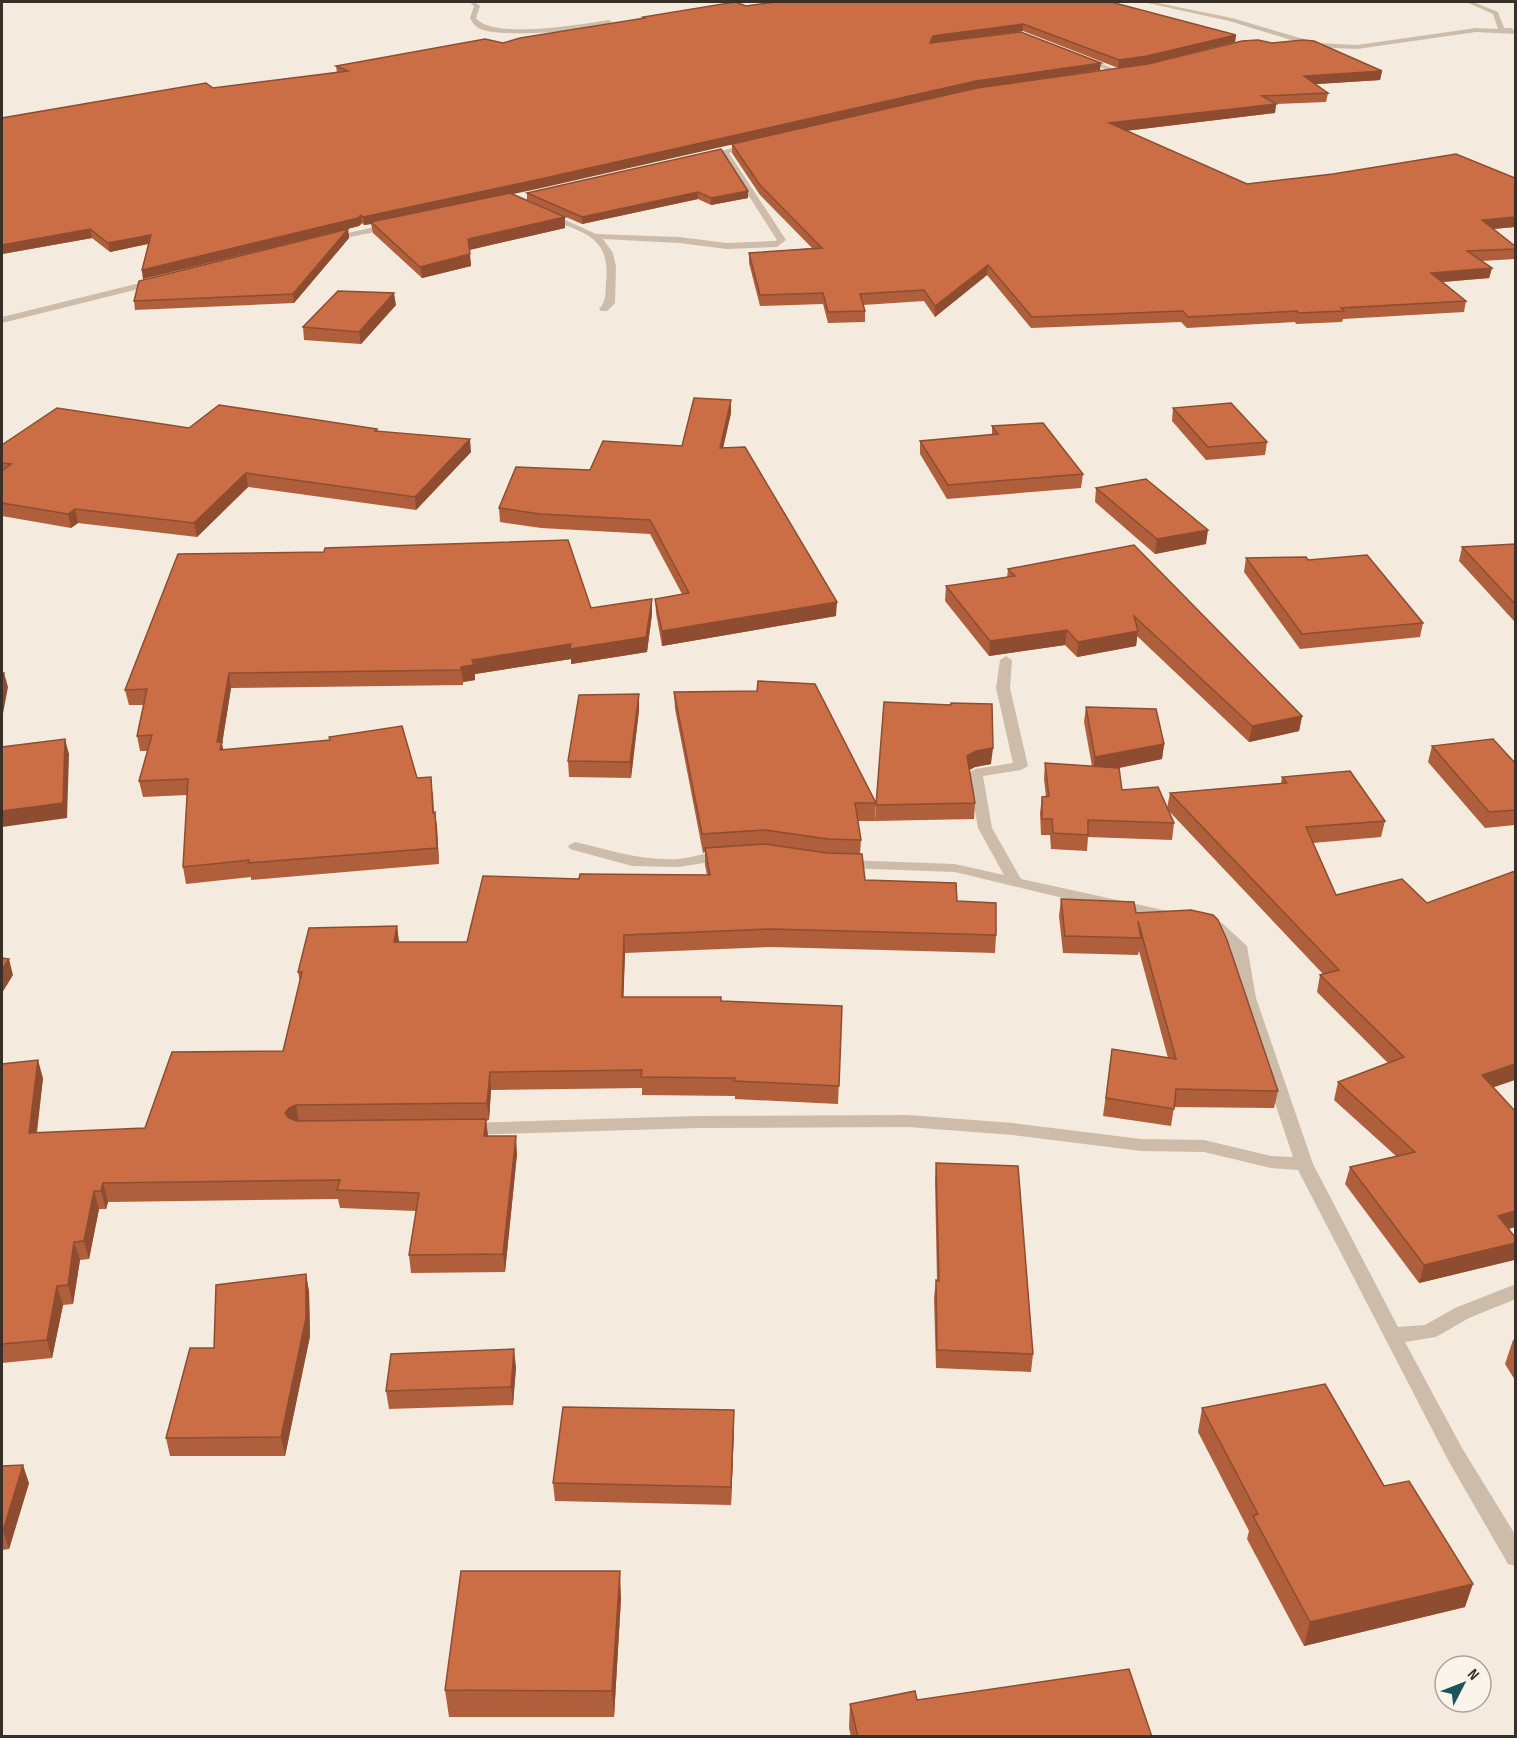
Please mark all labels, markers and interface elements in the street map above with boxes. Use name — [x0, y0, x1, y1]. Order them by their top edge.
north arrow — [1433, 1654, 1493, 1714]
text: N — [1463, 1665, 1483, 1684]

